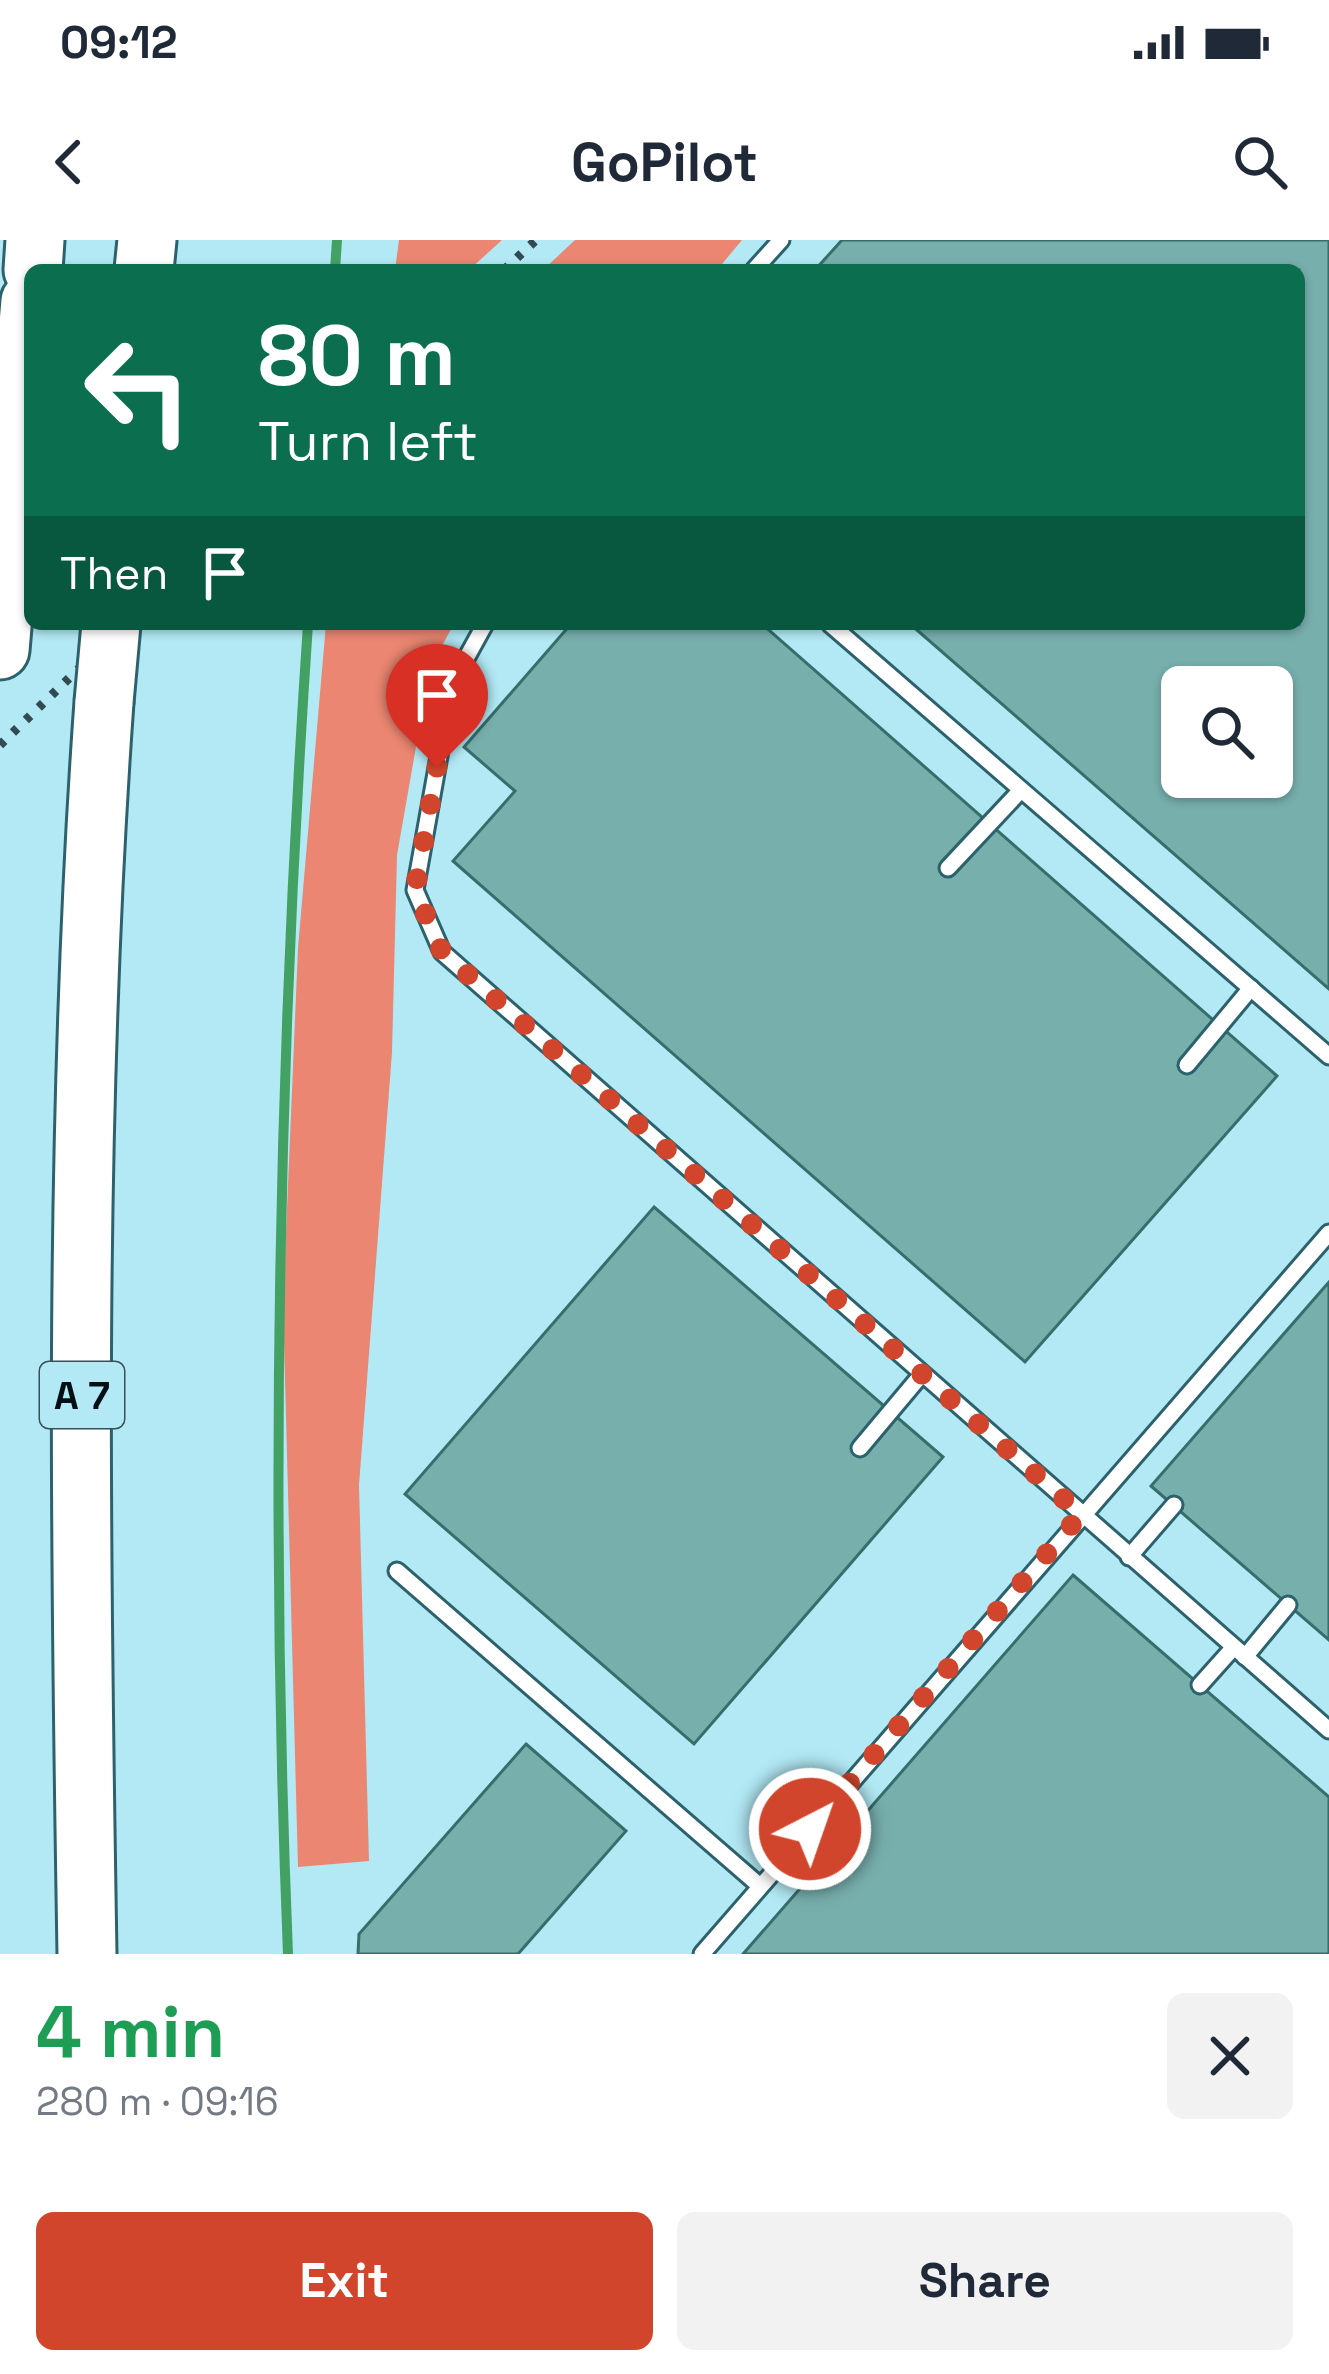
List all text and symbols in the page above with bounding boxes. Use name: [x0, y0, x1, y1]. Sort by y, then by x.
text: 09:12: [60, 14, 177, 71]
text: GoPilot: [571, 128, 758, 197]
icon: back: [36, 129, 102, 195]
icon: search: [1227, 129, 1293, 195]
text: 80 m: [258, 302, 456, 410]
icon: left: [60, 312, 216, 468]
text: Turn left: [258, 407, 478, 476]
icon: arrive: [192, 540, 258, 606]
text: Then: [60, 545, 168, 602]
pin: [386, 644, 488, 767]
icon: arrive: [404, 662, 470, 728]
map controls: [1161, 666, 1293, 798]
button: search: [1161, 666, 1293, 798]
road number: A 7: [40, 1362, 124, 1428]
position arrow: [747, 1766, 873, 1892]
text: 4 min: [36, 1986, 225, 2078]
button: close: [1167, 1993, 1293, 2119]
text: 280 m · 09:16: [36, 2077, 279, 2126]
button: Exit: [36, 2212, 653, 2350]
button: Share: [677, 2212, 1293, 2350]

